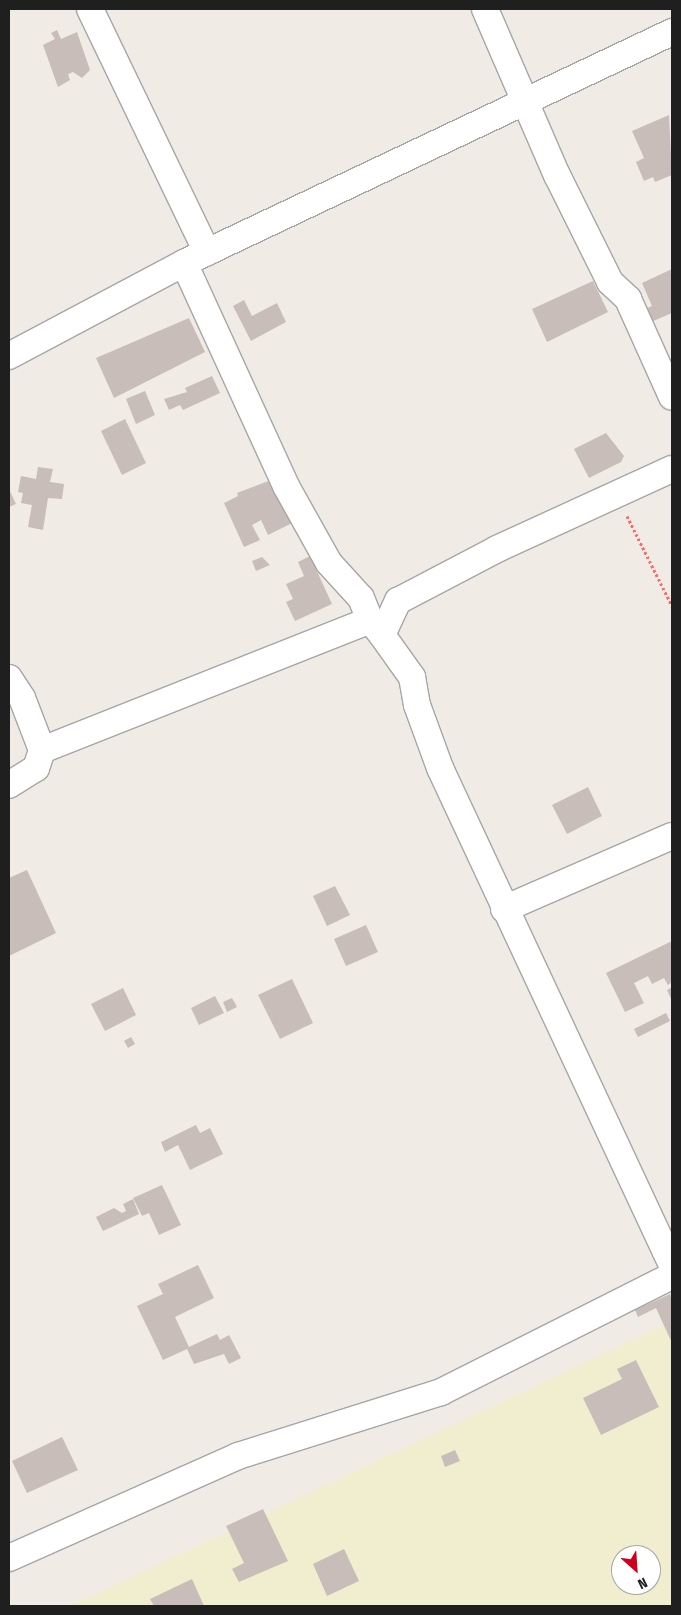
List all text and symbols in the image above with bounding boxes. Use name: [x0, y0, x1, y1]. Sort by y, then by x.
north arrow: [611, 1545, 661, 1595]
text: N: [635, 1574, 650, 1593]

